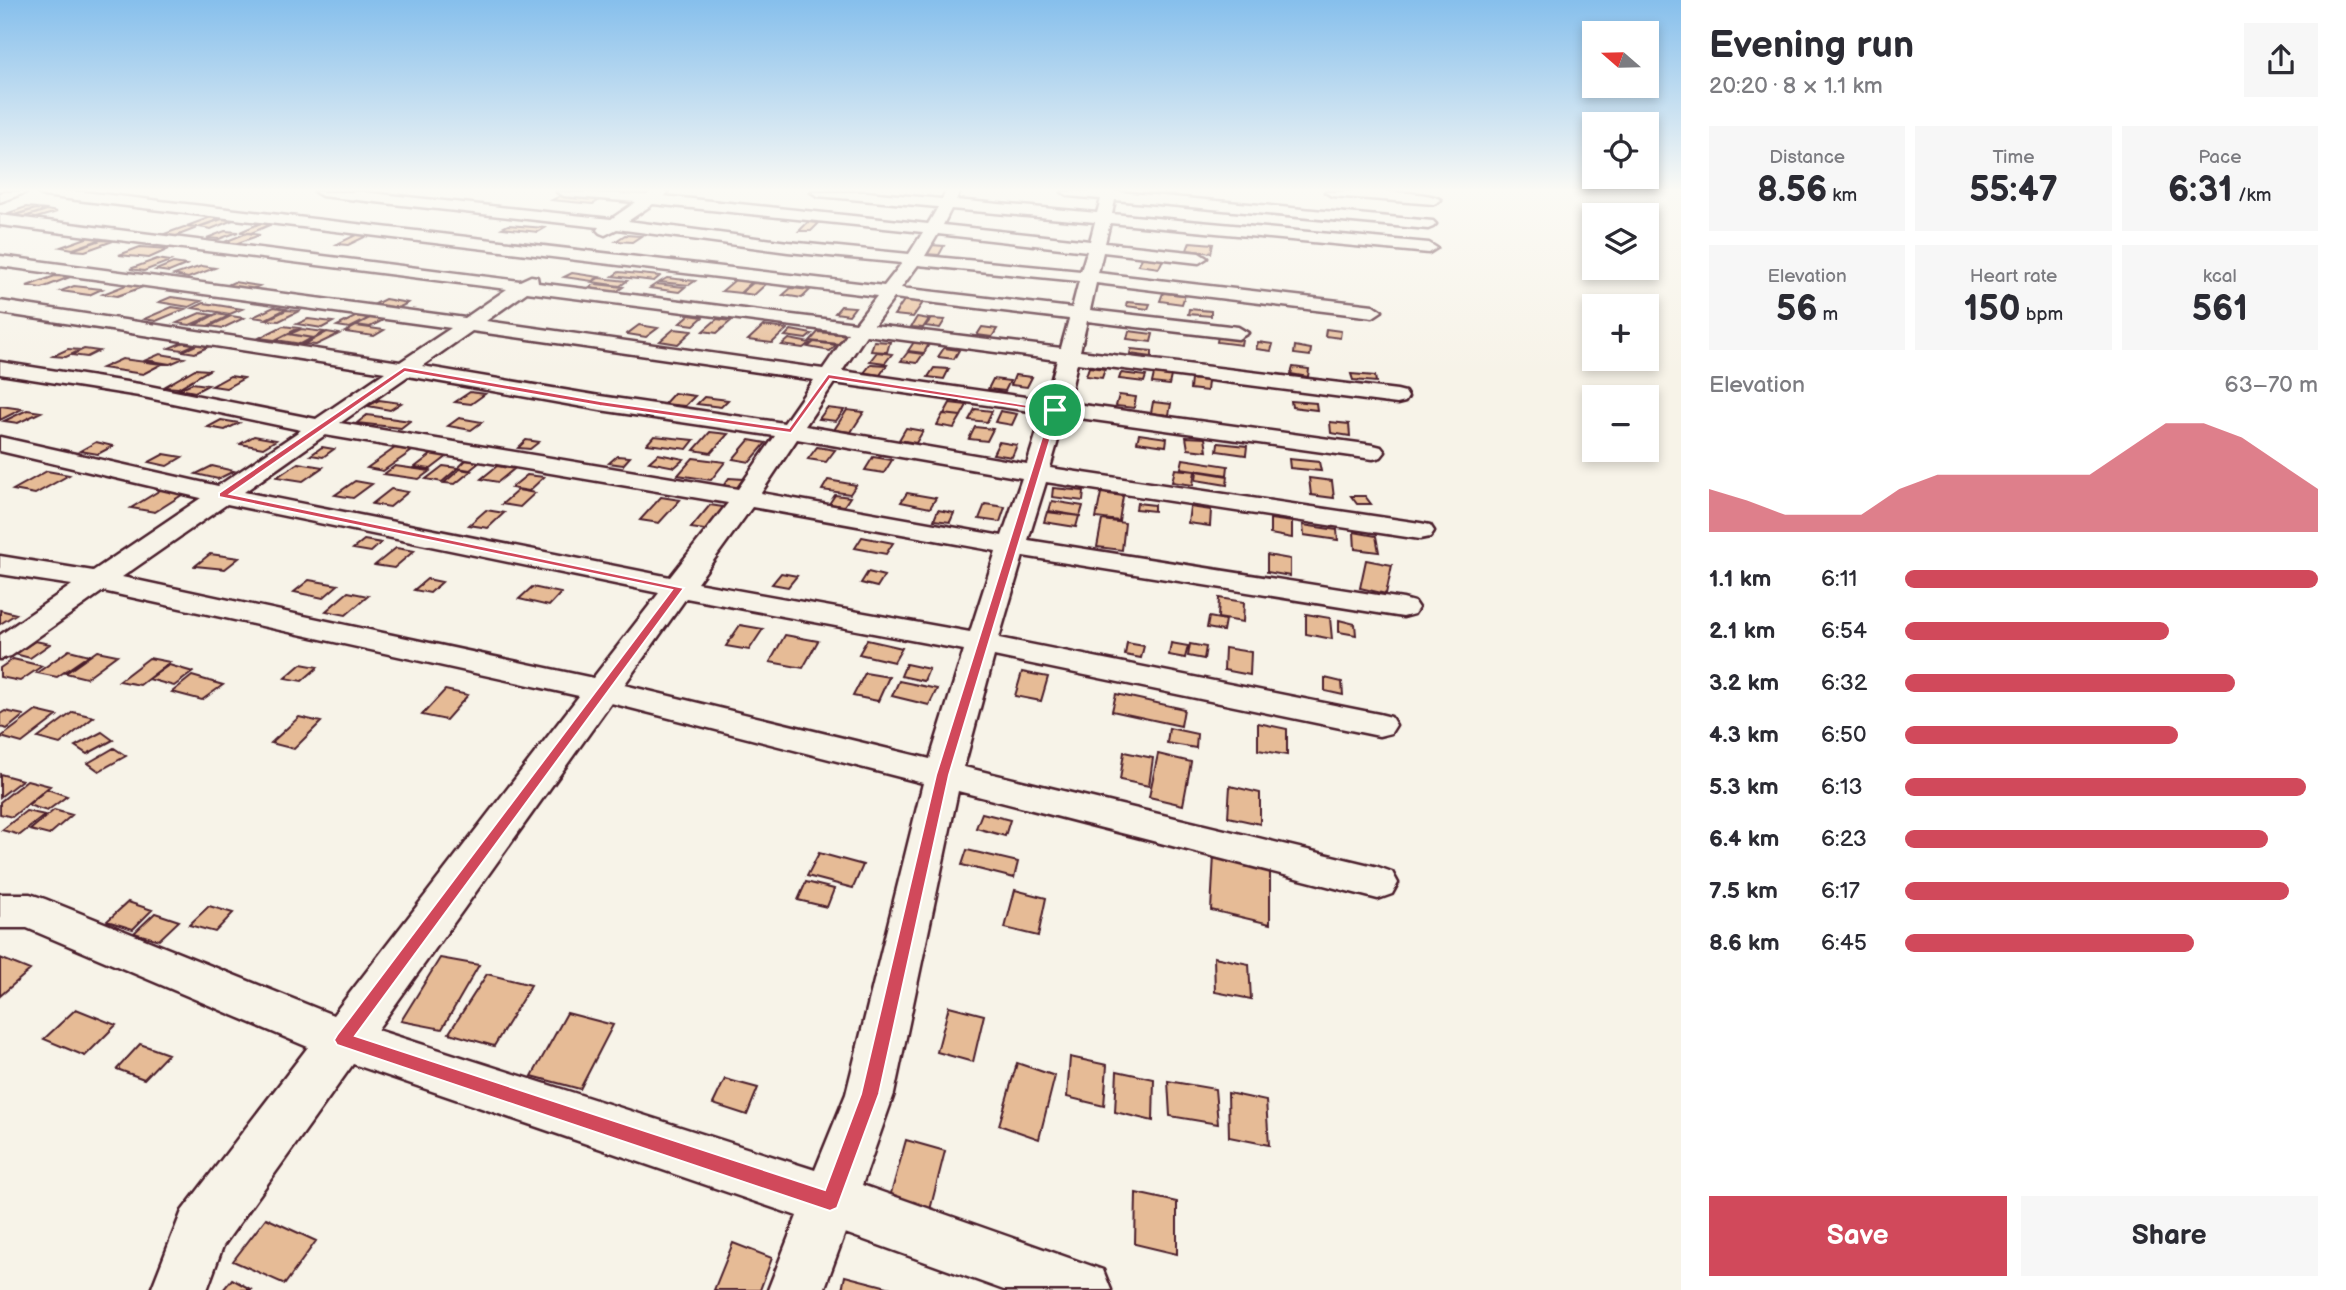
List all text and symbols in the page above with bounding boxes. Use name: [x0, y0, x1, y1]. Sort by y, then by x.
north arrow: [1582, 21, 1659, 98]
map controls: [1582, 21, 1659, 462]
text: Evening run: [1709, 23, 1914, 68]
button: share: [2244, 23, 2318, 97]
text: 20:20 · 8 × 1.1 km: [1709, 72, 1883, 100]
button: locate: [1582, 112, 1659, 189]
text: Distance: [1769, 146, 1845, 169]
text: Time: [1992, 146, 2035, 169]
text: Pace: [2198, 146, 2241, 169]
text: 8.56: [1757, 169, 1827, 212]
text: 55:47: [1969, 169, 2058, 212]
text: 6:31: [2168, 169, 2233, 212]
text: km: [1827, 184, 1857, 207]
text: /km: [2233, 184, 2272, 207]
button: layers: [1582, 203, 1659, 280]
text: Elevation: [1768, 265, 1847, 288]
text: Heart rate: [1970, 265, 2057, 288]
text: kcal: [2203, 265, 2237, 288]
text: 56: [1776, 288, 1817, 331]
text: 150: [1964, 288, 2021, 331]
text: 561: [2192, 288, 2248, 331]
button: +: [1582, 294, 1659, 371]
text: m: [1817, 303, 1838, 326]
text: bpm: [2021, 303, 2063, 326]
text: Elevation: [1709, 371, 1805, 399]
text: 63–70 m: [2225, 371, 2318, 399]
pin: [1025, 380, 1085, 440]
button: −: [1582, 385, 1659, 462]
icon: arrive: [1036, 391, 1074, 429]
text: 1.1 km: [1709, 565, 1771, 593]
text: 6:11: [1821, 565, 1858, 593]
text: 2.1 km: [1709, 617, 1775, 645]
text: 6:54: [1821, 617, 1867, 645]
text: 3.2 km: [1709, 669, 1779, 697]
text: 6:32: [1821, 669, 1867, 697]
text: 4.3 km: [1709, 721, 1779, 749]
text: 6:50: [1821, 721, 1866, 749]
text: 5.3 km: [1709, 773, 1779, 801]
text: 6:13: [1821, 773, 1863, 801]
text: 6.4 km: [1709, 825, 1779, 853]
text: 6:23: [1821, 825, 1867, 853]
text: 7.5 km: [1709, 877, 1778, 905]
text: 6:17: [1821, 877, 1860, 905]
text: 8.6 km: [1709, 929, 1780, 957]
text: 6:45: [1821, 929, 1867, 957]
button: Save: [1709, 1196, 2007, 1276]
button: Share: [2021, 1196, 2318, 1276]

